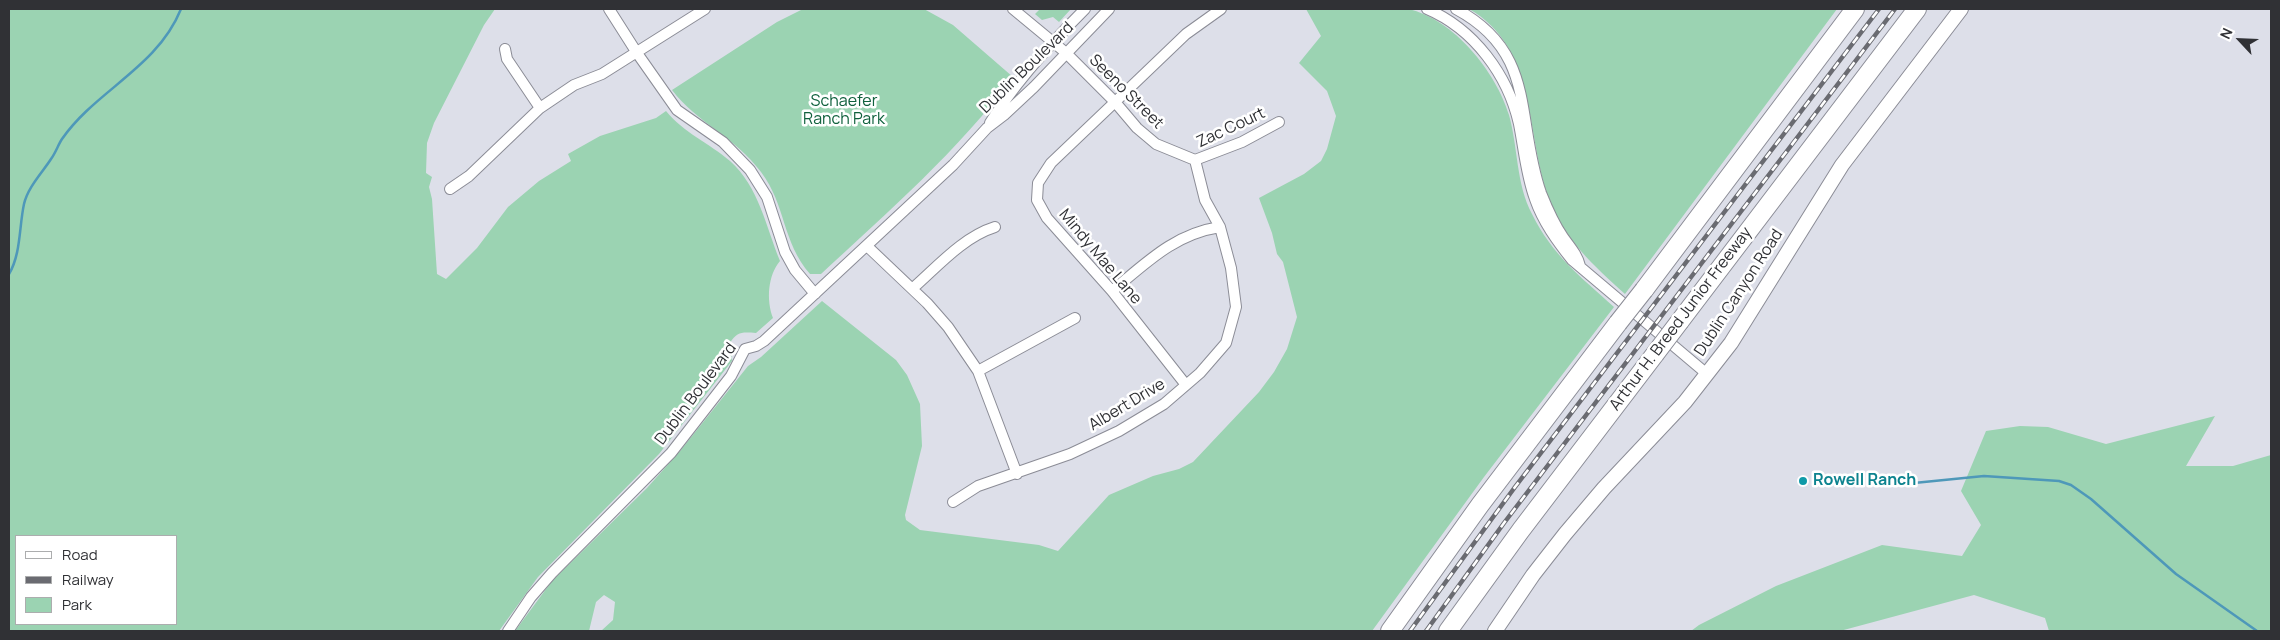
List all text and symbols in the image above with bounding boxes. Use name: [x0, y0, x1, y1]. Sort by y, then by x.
north arrow: [2215, 15, 2265, 65]
street label: Dublin Boulevard: [976, 18, 1078, 118]
text: N: [2215, 25, 2237, 42]
street label: Seeno Street: [1085, 51, 1167, 133]
park label: Schaefer Ranch Park: [803, 92, 885, 130]
street label: Zac Court: [1194, 104, 1268, 152]
street label: Mindy Mae Lane: [1055, 205, 1145, 309]
street label: Arthur H. Breed Junior Freeway: [1606, 224, 1756, 414]
street label: Dublin Canyon Road: [1691, 226, 1787, 360]
street label: Dublin Boulevard: [651, 339, 741, 449]
street label: Albert Drive: [1085, 375, 1169, 435]
place label: Rowell Ranch: [1813, 471, 1916, 491]
marker: Rowell Ranch: [1797, 475, 1809, 487]
legend: [15, 535, 178, 625]
text: Road: [62, 544, 98, 565]
text: Railway: [62, 569, 114, 590]
text: Park: [62, 594, 92, 615]

